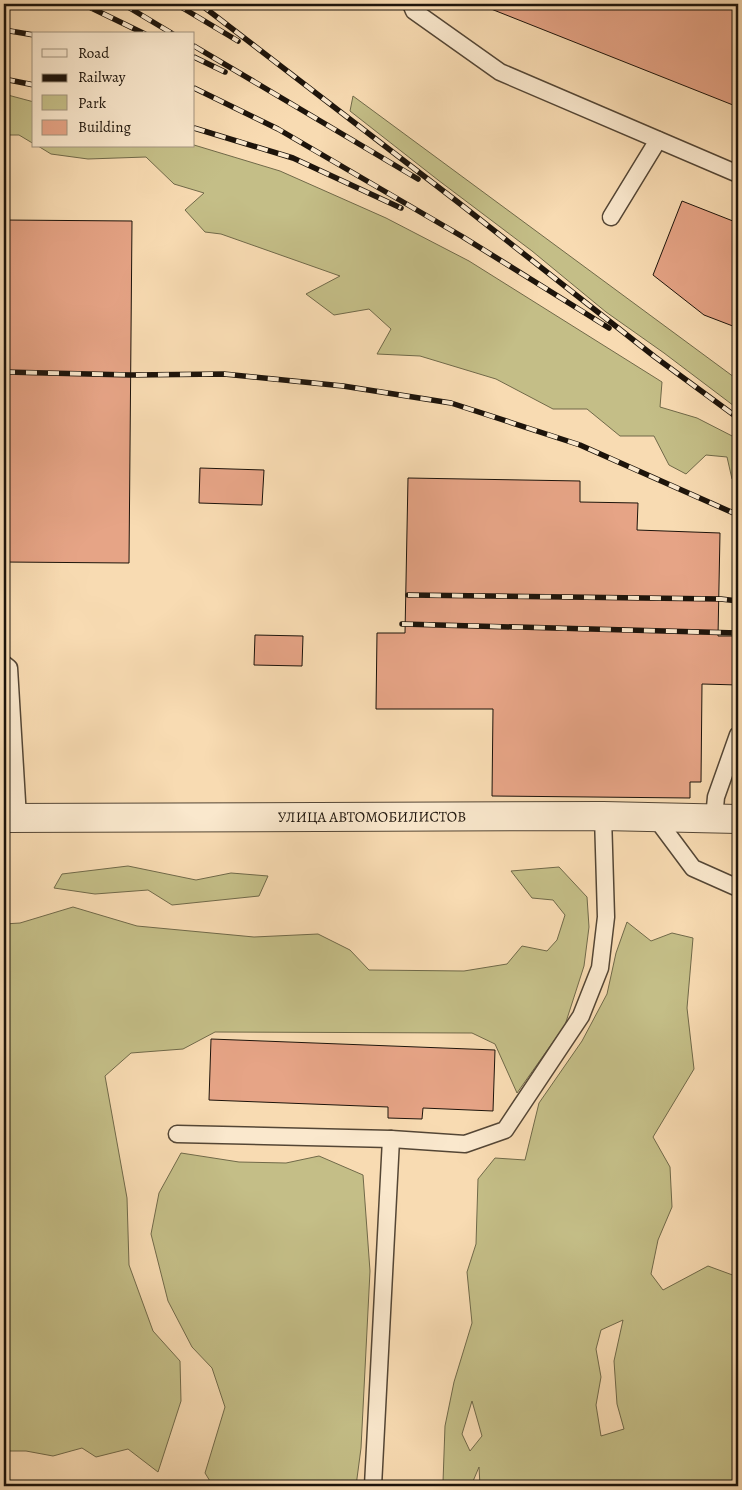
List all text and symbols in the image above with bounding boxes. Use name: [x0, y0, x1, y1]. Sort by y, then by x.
legend: [32, 32, 195, 148]
text: Road: [78, 43, 110, 63]
text: Railway: [78, 67, 126, 87]
text: Park: [78, 93, 107, 113]
text: Building: [78, 117, 131, 137]
street label: УЛИЦА АВТОМОБИЛИСТОВ: [278, 806, 466, 827]

